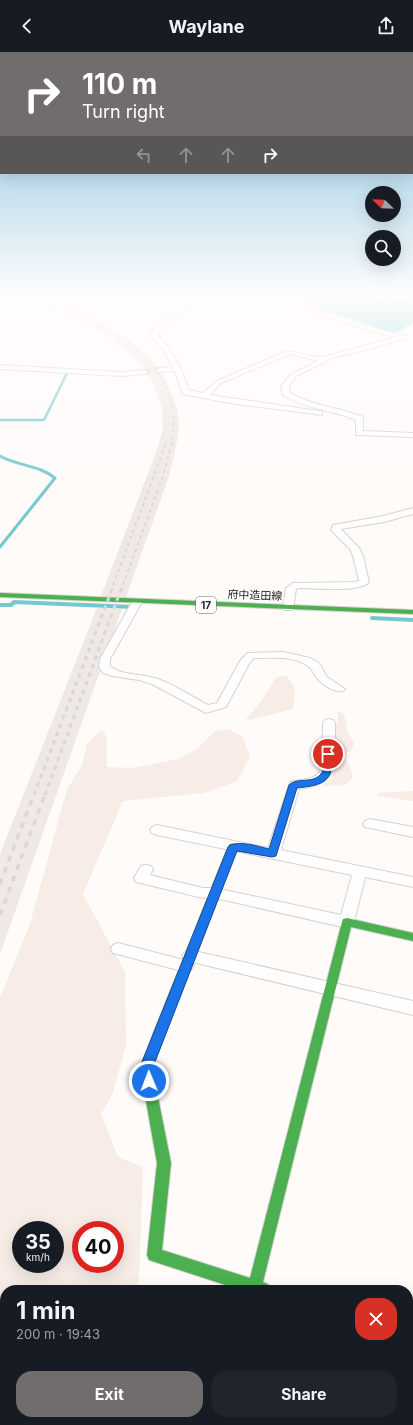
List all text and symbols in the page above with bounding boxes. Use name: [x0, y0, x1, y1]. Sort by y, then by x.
icon: back: [16, 15, 38, 37]
icon: share: [375, 15, 397, 37]
text: Waylane: [169, 16, 244, 37]
text: 110 m: [82, 67, 157, 101]
icon: right: [16, 68, 68, 120]
text: Turn right: [82, 101, 165, 122]
icon: left: [133, 144, 155, 166]
icon: ahead: [175, 144, 197, 166]
icon: ahead: [217, 144, 239, 166]
icon: right: [259, 144, 281, 166]
north arrow: [365, 186, 401, 222]
map controls: [365, 186, 401, 266]
button: search: [365, 230, 401, 266]
street label: 府中造田線: [227, 587, 283, 603]
road number: 17: [196, 597, 216, 613]
pin: [311, 737, 345, 771]
icon: arrive: [317, 743, 339, 765]
position arrow: [128, 1060, 170, 1102]
speed limit sign: 40: [72, 1221, 124, 1273]
text: 35: [25, 1230, 51, 1254]
text: km/h: [26, 1251, 50, 1263]
text: 1 min: [16, 1296, 75, 1325]
button: close: [355, 1298, 397, 1340]
text: 200 m · 19:43: [16, 1326, 100, 1342]
button: Exit: [16, 1371, 203, 1417]
button: Share: [211, 1371, 397, 1417]

